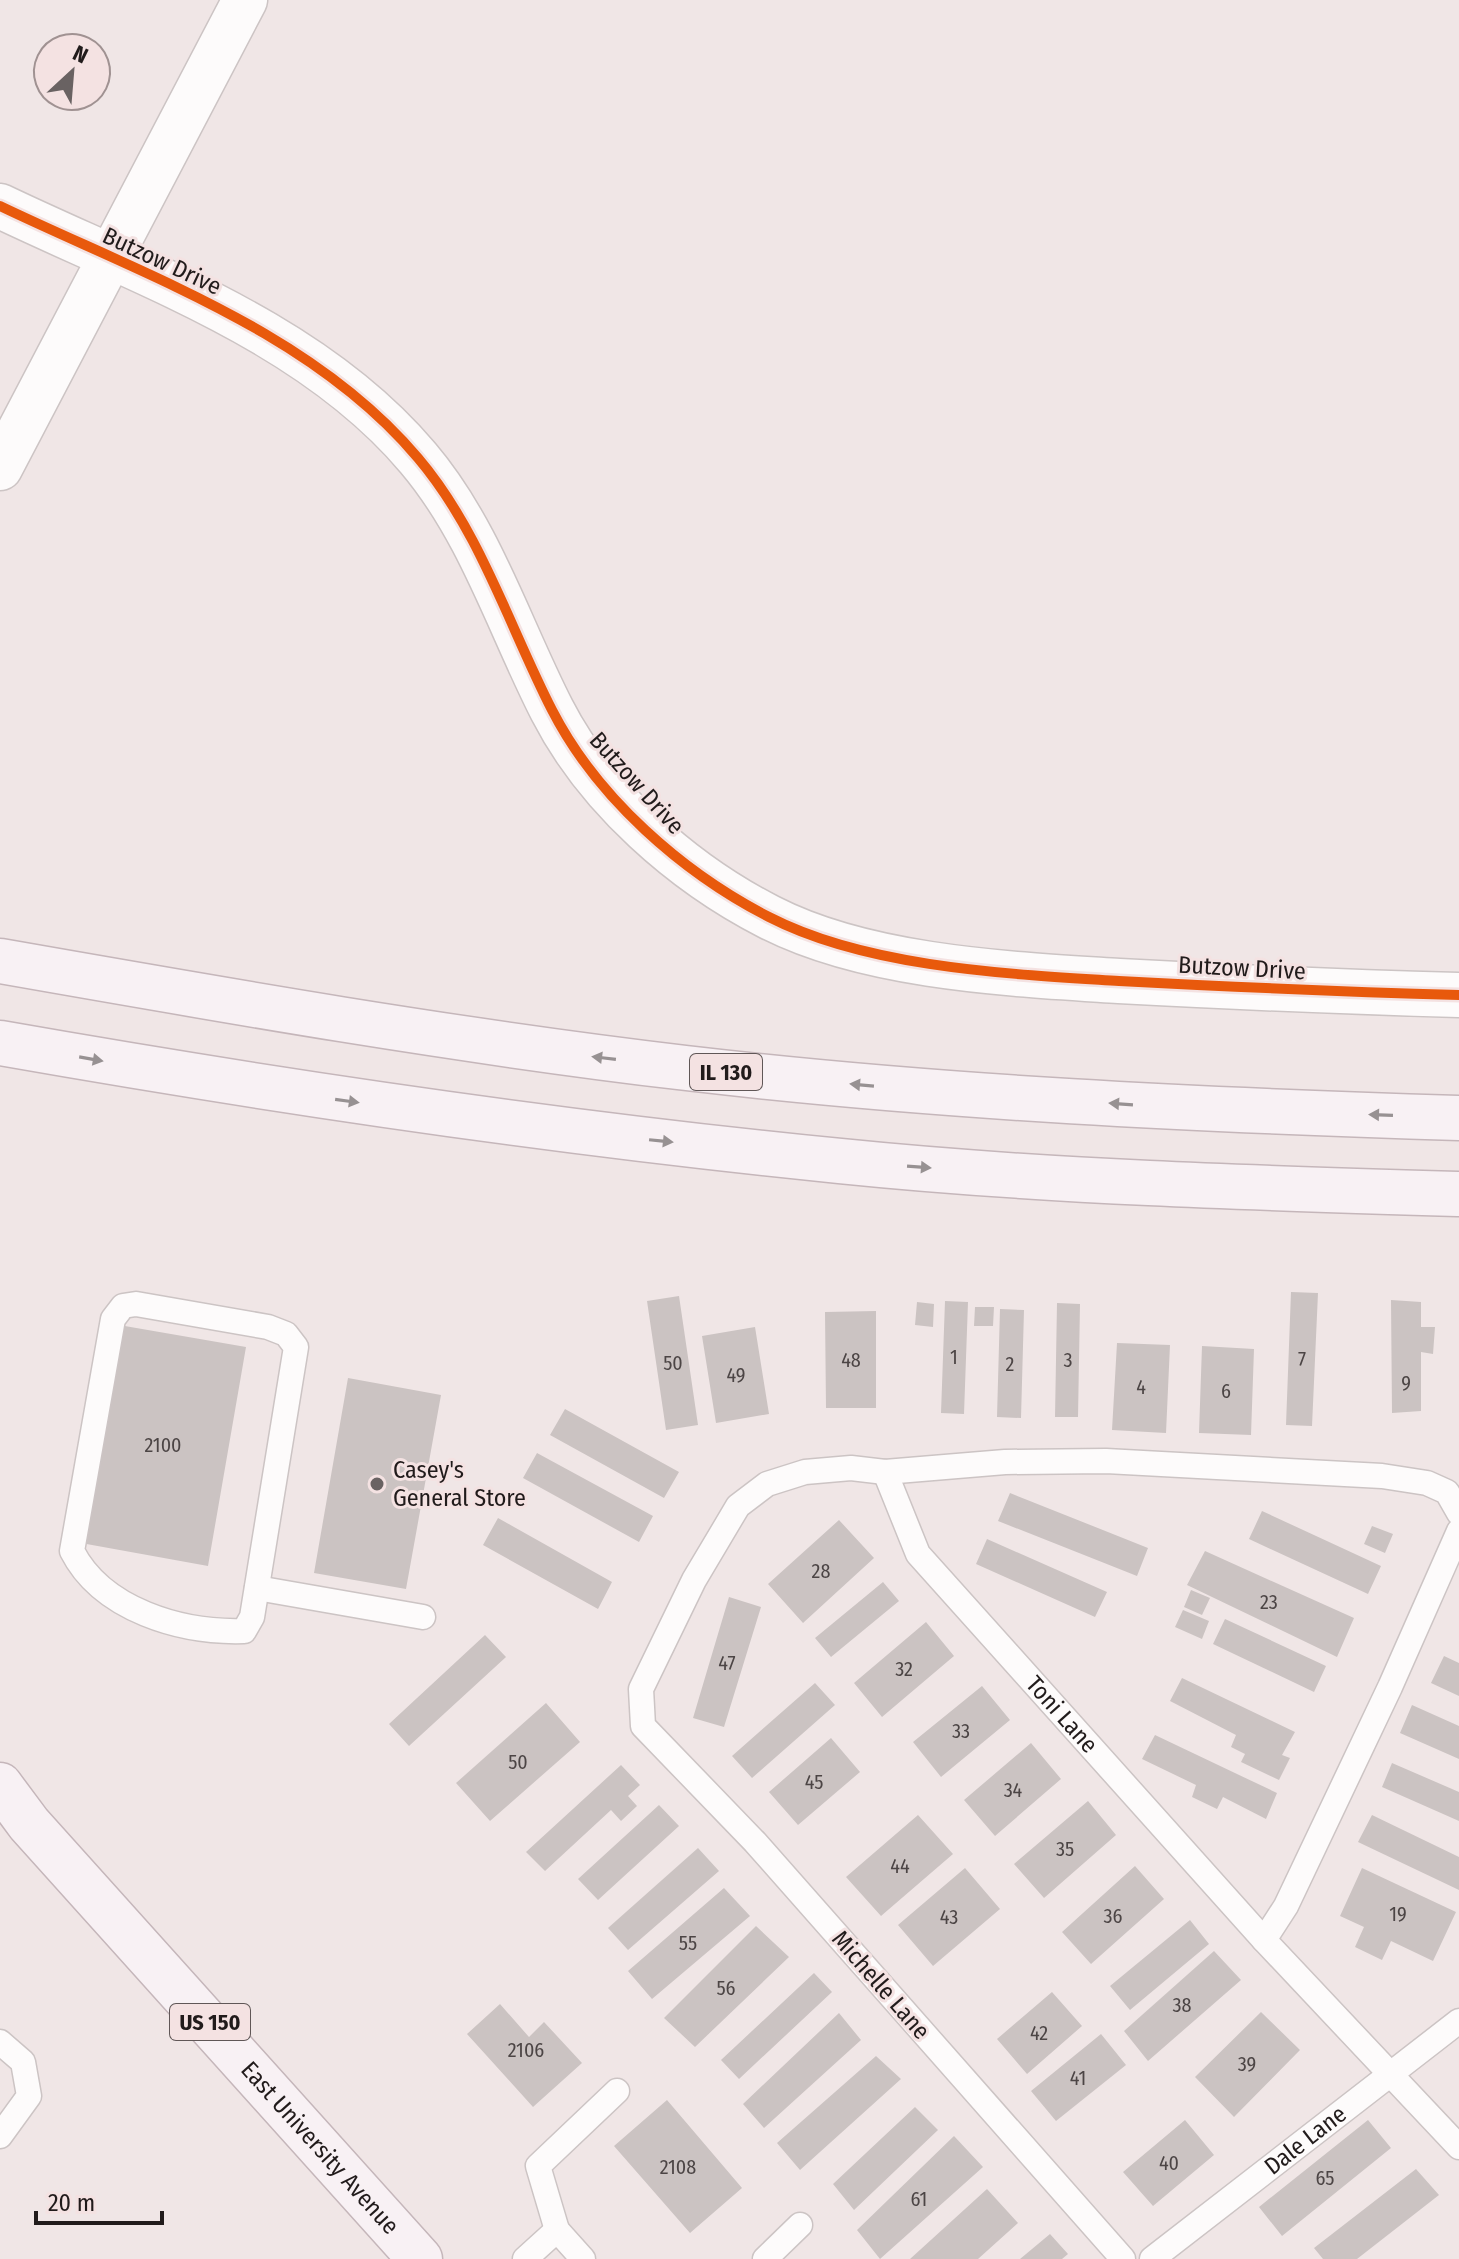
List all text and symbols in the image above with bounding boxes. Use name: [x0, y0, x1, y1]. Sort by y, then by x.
north arrow: [32, 32, 112, 112]
text: N: [69, 39, 92, 69]
street label: Butzow Drive: [98, 221, 226, 301]
street label: Butzow Drive: [584, 726, 690, 840]
street label: Butzow Drive: [1178, 951, 1306, 985]
one-way arrow: [591, 1051, 616, 1064]
one-way arrow: [79, 1053, 104, 1065]
road number: IL 130: [690, 1054, 762, 1090]
one-way arrow: [849, 1078, 874, 1091]
one-way arrow: [335, 1095, 360, 1108]
one-way arrow: [1108, 1097, 1133, 1110]
one-way arrow: [1368, 1109, 1393, 1122]
one-way arrow: [649, 1135, 674, 1148]
one-way arrow: [907, 1161, 932, 1174]
house number: 1: [950, 1345, 958, 1369]
house number: 7: [1298, 1347, 1306, 1371]
house number: 48: [841, 1348, 861, 1372]
house number: 3: [1063, 1348, 1073, 1372]
house number: 50: [663, 1351, 683, 1375]
house number: 2: [1006, 1352, 1015, 1376]
house number: 49: [726, 1363, 746, 1387]
house number: 9: [1401, 1371, 1411, 1395]
house number: 4: [1136, 1375, 1146, 1399]
house number: 6: [1221, 1379, 1231, 1403]
house number: 2100: [144, 1433, 182, 1457]
place label: Casey's General Store: [393, 1456, 526, 1512]
marker: Casey's General Store: [368, 1475, 386, 1493]
house number: 28: [812, 1559, 830, 1583]
house number: 23: [1260, 1590, 1278, 1614]
house number: 47: [718, 1651, 736, 1675]
house number: 32: [895, 1657, 913, 1681]
street label: Toni Lane: [1020, 1670, 1104, 1759]
house number: 33: [952, 1719, 970, 1743]
house number: 50: [508, 1750, 528, 1774]
house number: 45: [805, 1770, 823, 1794]
house number: 34: [1004, 1778, 1023, 1802]
house number: 35: [1056, 1837, 1074, 1861]
house number: 44: [890, 1854, 910, 1878]
house number: 19: [1389, 1902, 1407, 1926]
house number: 36: [1104, 1904, 1123, 1928]
house number: 43: [940, 1905, 958, 1929]
street label: Michelle Lane: [826, 1925, 936, 2045]
house number: 55: [679, 1931, 697, 1955]
house number: 56: [716, 1976, 736, 2000]
house number: 38: [1172, 1993, 1192, 2017]
road number: US 150: [170, 2004, 250, 2040]
house number: 42: [1030, 2021, 1048, 2045]
house number: 2106: [508, 2038, 544, 2062]
house number: 39: [1238, 2052, 1256, 2076]
street label: East University Avenue: [235, 2056, 405, 2240]
house number: 41: [1070, 2066, 1086, 2090]
street label: Dale Lane: [1259, 2100, 1352, 2181]
house number: 40: [1159, 2151, 1179, 2175]
house number: 2108: [660, 2155, 696, 2179]
house number: 65: [1316, 2166, 1335, 2190]
scale bar: [36, 2175, 162, 2225]
house number: 61: [911, 2187, 927, 2211]
text: 20 m: [48, 2189, 95, 2217]

